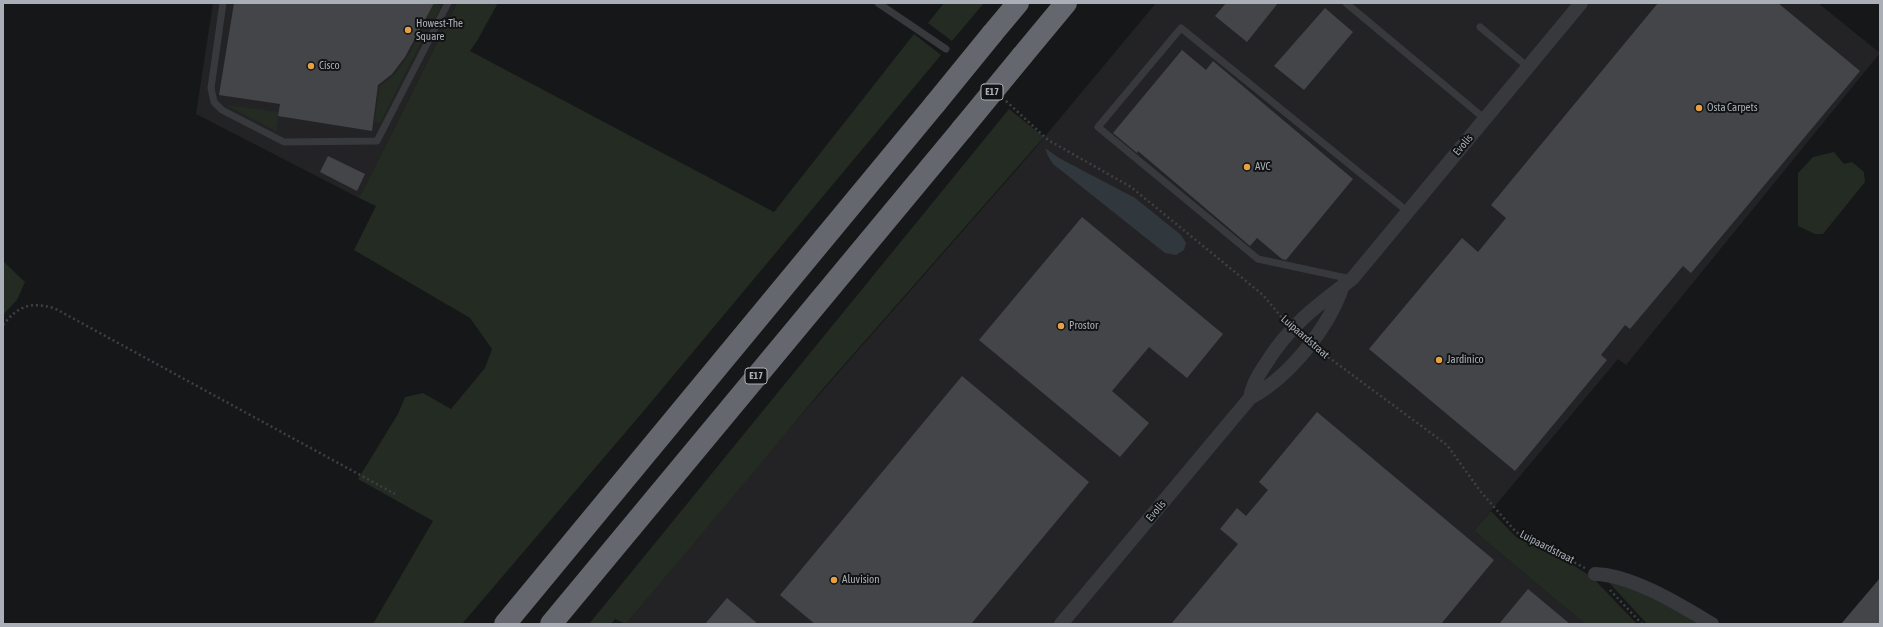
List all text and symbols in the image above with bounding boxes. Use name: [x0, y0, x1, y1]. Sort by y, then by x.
place label: Howest-The Square: [416, 17, 463, 43]
marker: Howest-The Square: [403, 25, 413, 35]
place label: Cisco: [319, 59, 340, 73]
marker: Cisco: [306, 61, 316, 71]
road number: E17: [981, 84, 1003, 100]
place label: Osta Carpets: [1707, 101, 1758, 115]
marker: Osta Carpets: [1694, 103, 1704, 113]
street label: Evolis: [1450, 132, 1476, 158]
place label: AVC: [1255, 160, 1270, 174]
marker: AVC: [1242, 162, 1252, 172]
street label: Luipaardstraat: [1278, 313, 1332, 361]
place label: Prostor: [1069, 319, 1098, 333]
marker: Prostor: [1056, 321, 1066, 331]
place label: Jardinico: [1447, 353, 1484, 367]
marker: Jardinico: [1434, 355, 1444, 365]
road number: E17: [745, 368, 767, 384]
street label: Evolis: [1143, 498, 1169, 524]
street label: Luipaardstraat: [1518, 528, 1576, 566]
place label: Aluvision: [842, 573, 880, 587]
marker: Aluvision: [829, 575, 839, 585]

